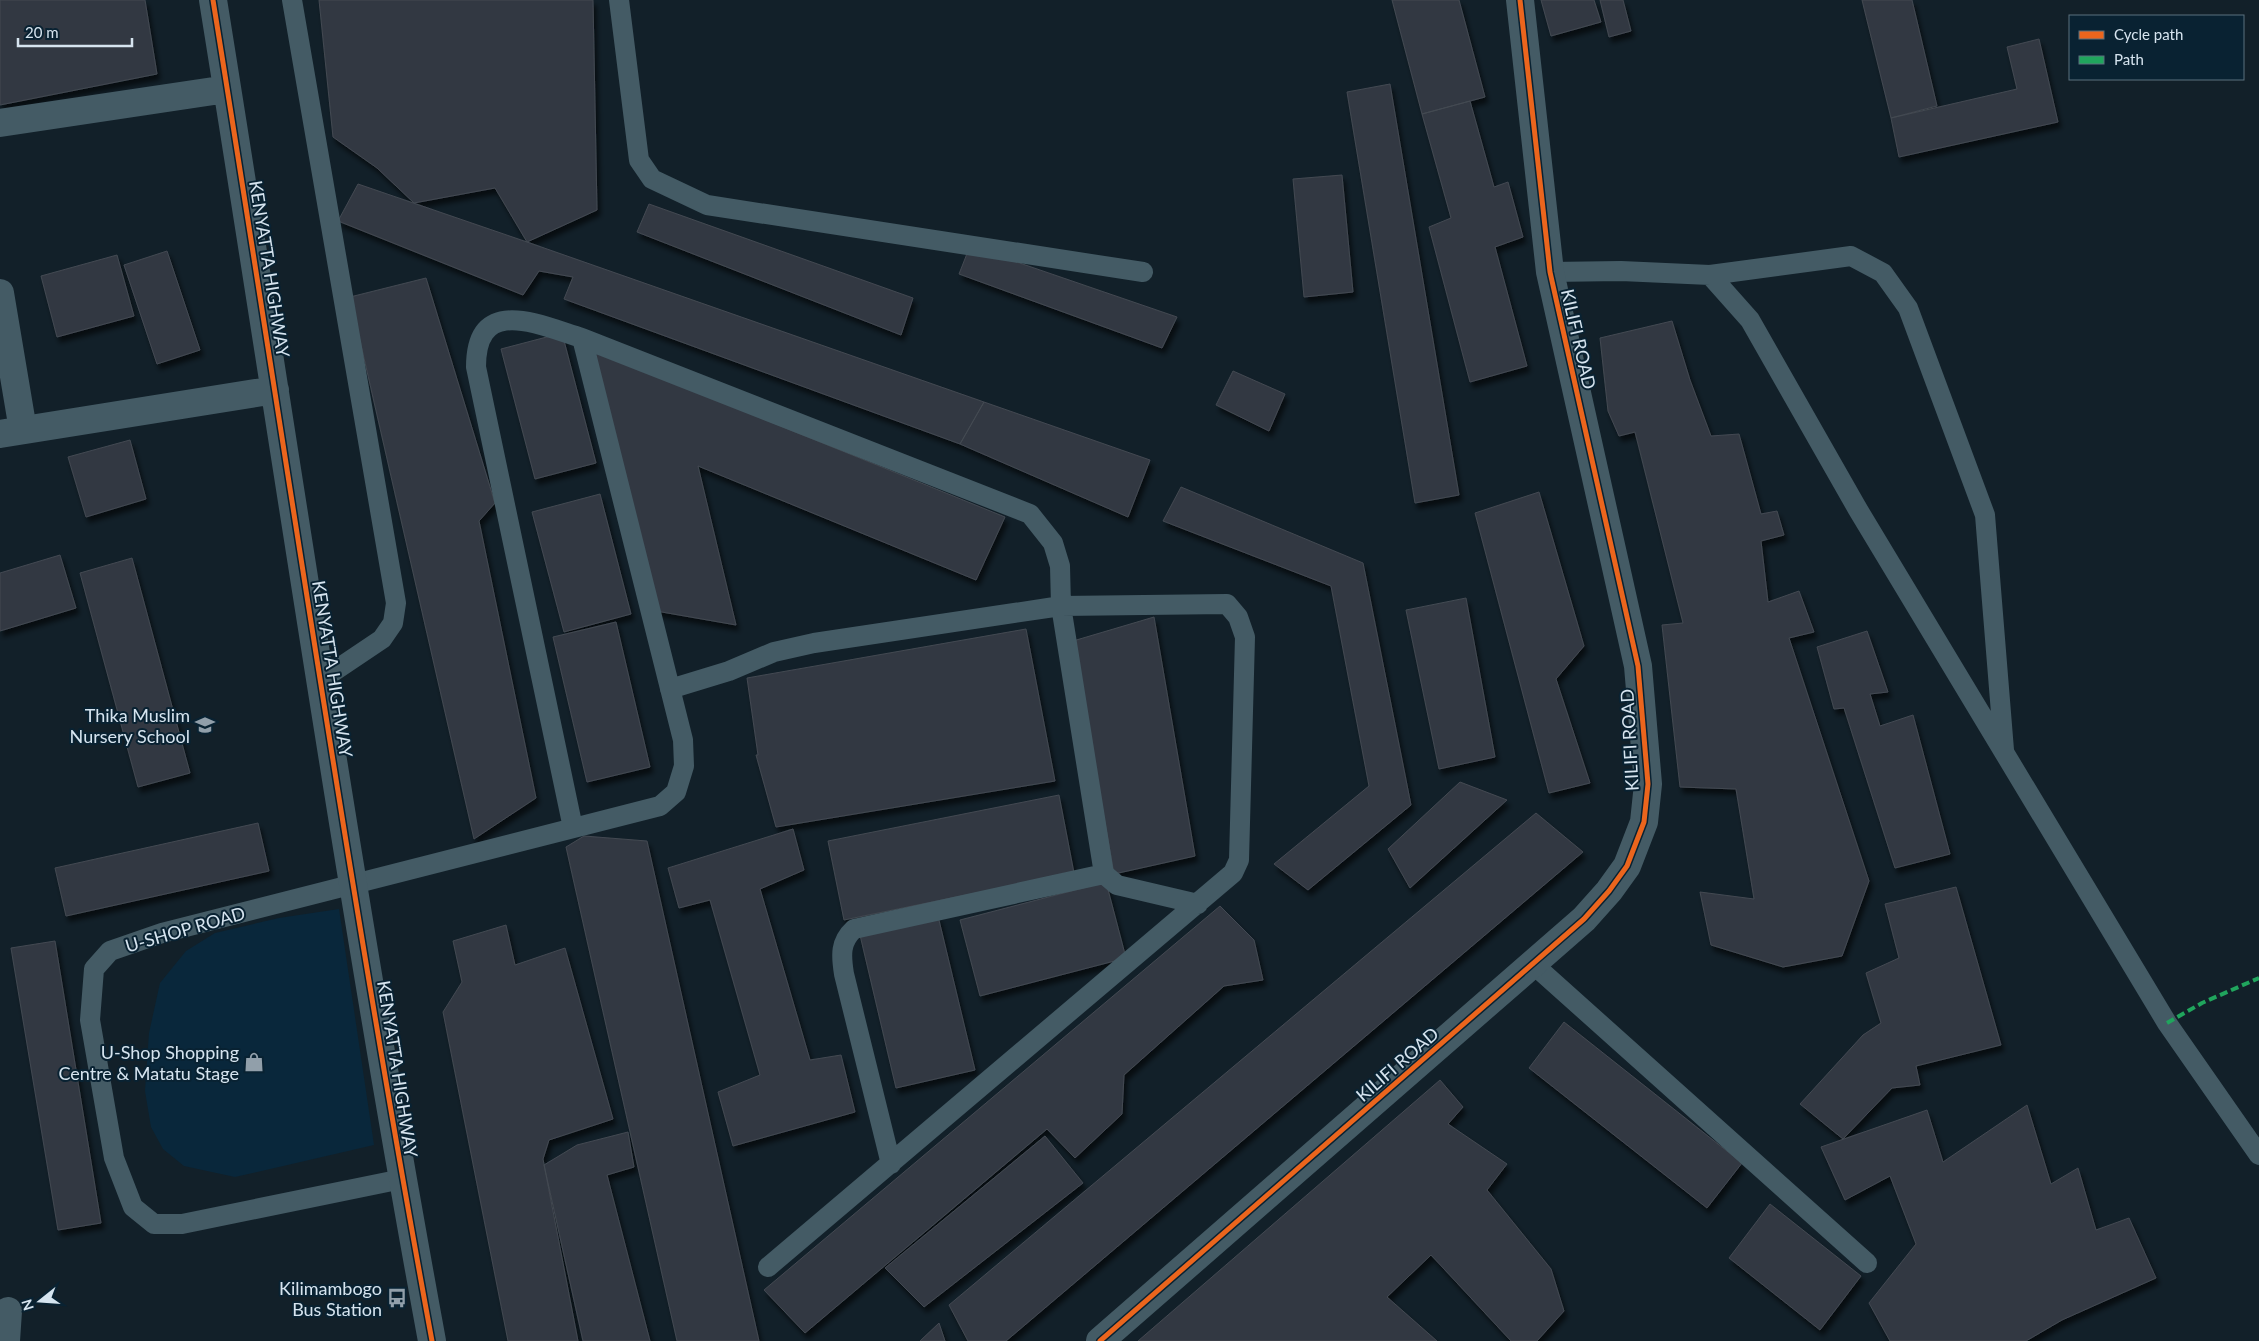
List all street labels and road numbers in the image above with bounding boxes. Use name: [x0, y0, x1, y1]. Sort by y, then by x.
street label: KENYATTA HIGHWAY: [245, 179, 295, 360]
street label: KILIFI ROAD: [1557, 287, 1601, 391]
street label: KENYATTA HIGHWAY: [308, 579, 358, 760]
street label: KILIFI ROAD: [1615, 688, 1643, 792]
street label: U-SHOP ROAD: [122, 901, 248, 957]
street label: KENYATTA HIGHWAY: [373, 979, 423, 1160]
street label: KILIFI ROAD: [1351, 1022, 1443, 1106]

